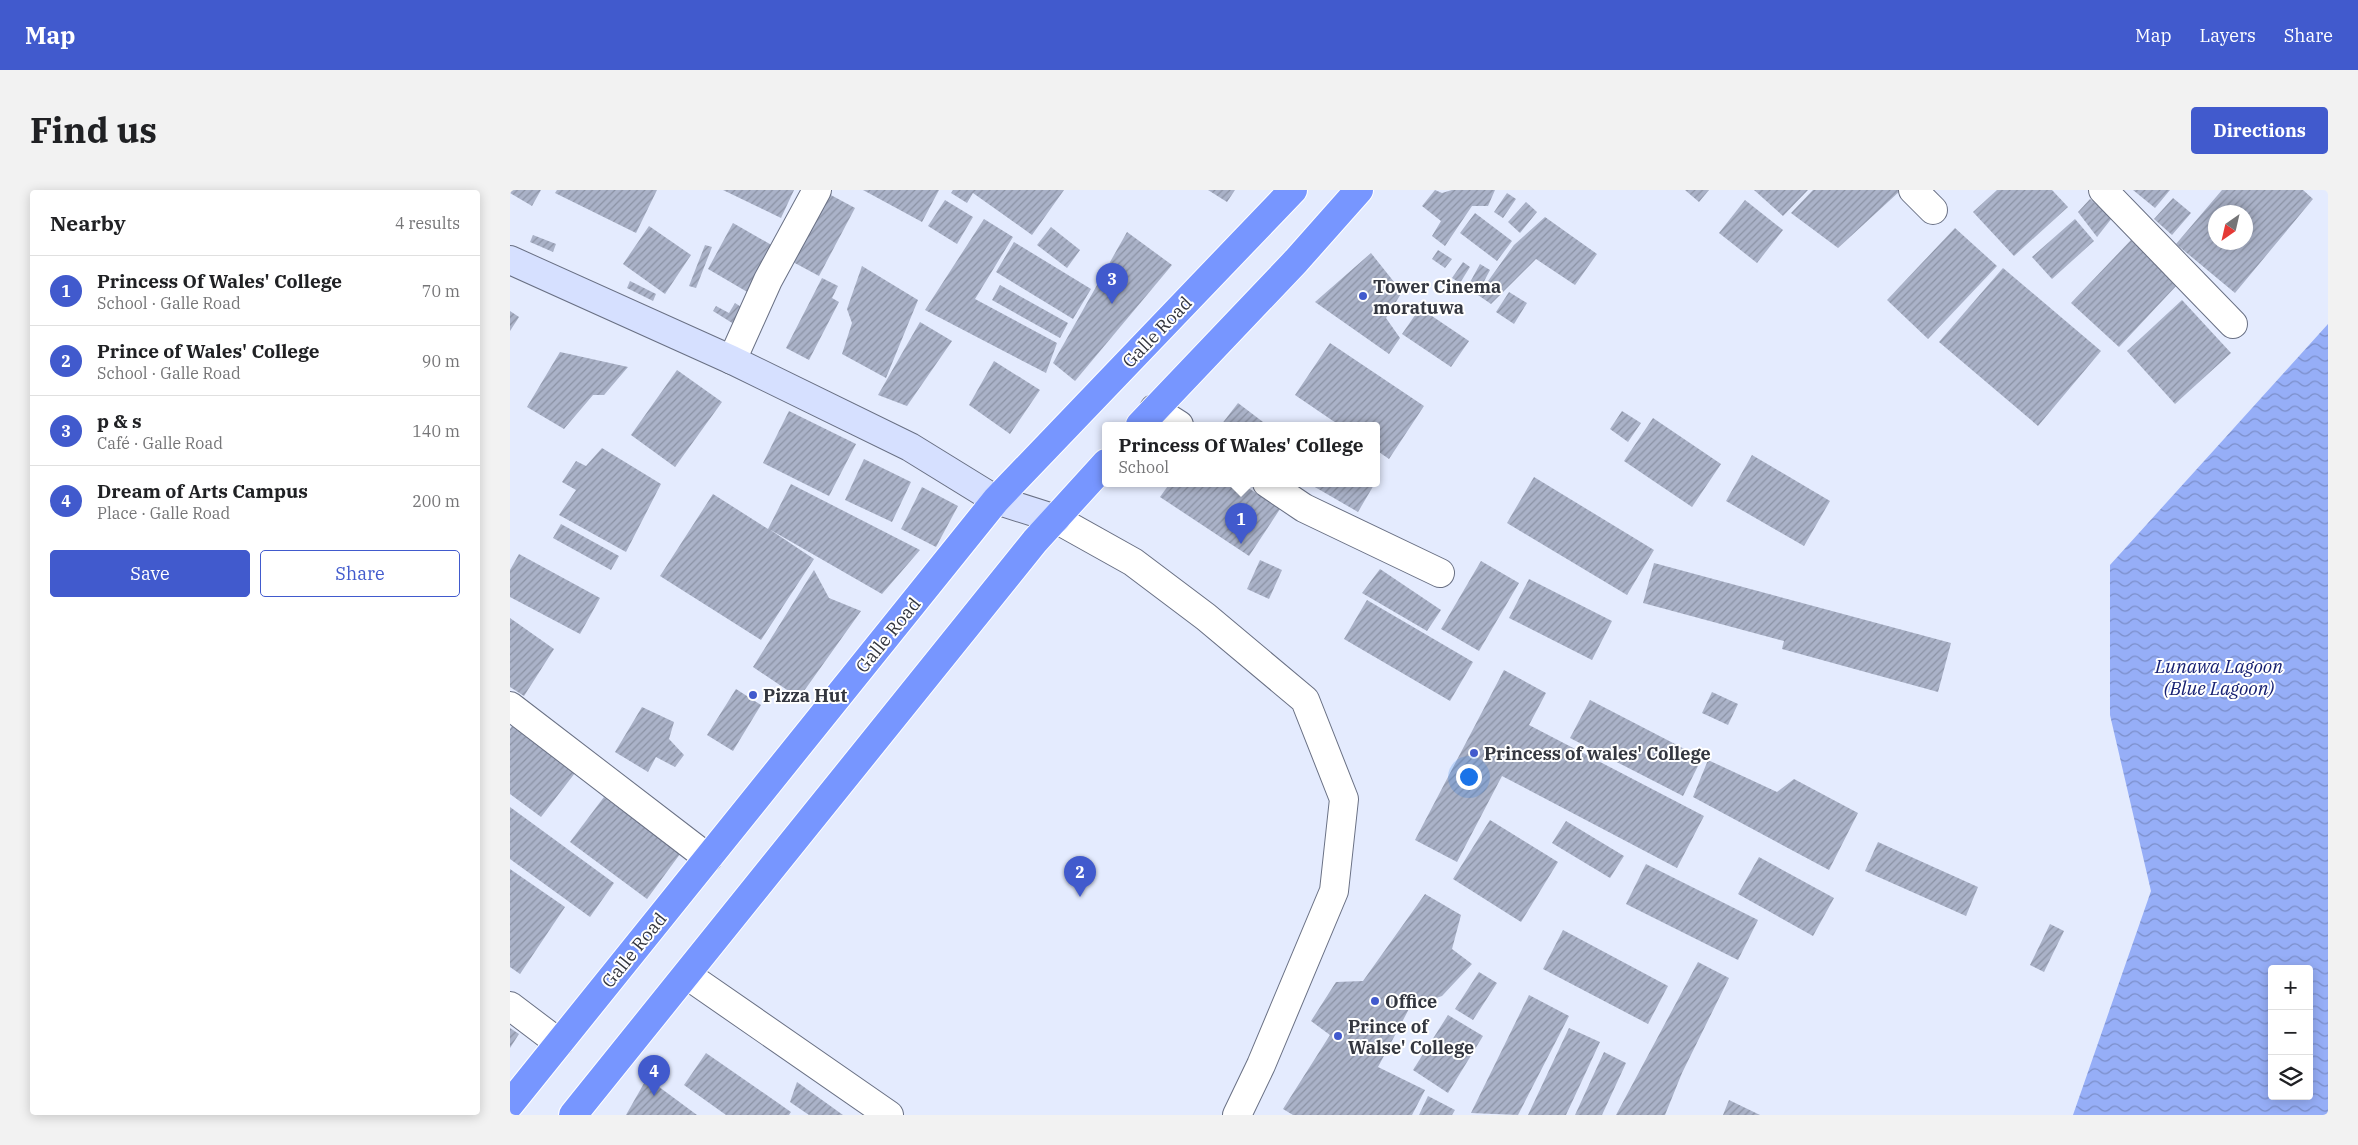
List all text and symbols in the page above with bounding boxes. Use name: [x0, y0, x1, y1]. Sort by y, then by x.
text: Map: [25, 19, 75, 51]
text: Map: [2135, 24, 2172, 47]
text: Layers: [2200, 24, 2256, 47]
text: Share: [2284, 24, 2333, 47]
text: Find us: [30, 107, 157, 153]
button: Directions: [2191, 107, 2328, 154]
north arrow: [2208, 205, 2253, 250]
text: Nearby: [50, 209, 126, 237]
text: 4 results: [395, 213, 460, 233]
pin: 3: [1096, 263, 1128, 304]
text: Princess Of Wales' College: [97, 269, 342, 293]
place label: Tower Cinema moratuwa: [1373, 275, 1501, 319]
text: 1: [61, 281, 71, 301]
text: 70 m: [422, 281, 460, 301]
marker: Tower Cinema moratuwa: [1357, 290, 1369, 302]
street label: Galle Road: [1117, 291, 1197, 373]
text: School · Galle Road: [97, 293, 241, 313]
text: Prince of Wales' College: [97, 339, 320, 363]
text: 2: [61, 351, 71, 371]
text: 90 m: [422, 351, 460, 371]
text: School · Galle Road: [97, 363, 241, 383]
text: p & s: [97, 409, 142, 433]
text: 3: [61, 421, 71, 441]
text: 140 m: [412, 421, 460, 441]
popup: [1102, 422, 1380, 487]
text: Café · Galle Road: [97, 433, 223, 453]
text: Princess Of Wales' College: [1118, 433, 1364, 457]
text: School: [1118, 457, 1169, 477]
text: Dream of Arts Campus: [97, 479, 308, 503]
text: 4: [61, 491, 71, 511]
text: 200 m: [412, 491, 460, 511]
text: Place · Galle Road: [97, 503, 230, 523]
pin: 1: [1225, 503, 1257, 544]
button: Save: [50, 550, 250, 597]
button: Share: [260, 550, 460, 597]
street label: Galle Road: [851, 593, 925, 677]
water label: Lunawa Lagoon (Blue Lagoon): [2154, 654, 2283, 700]
place label: Pizza Hut: [763, 684, 848, 707]
marker: Pizza Hut: [747, 689, 759, 701]
place label: Princess of wales' College: [1484, 742, 1711, 765]
marker: Princess of wales' College: [1468, 747, 1480, 759]
your location: [1456, 764, 1482, 790]
pin: 2: [1064, 856, 1096, 897]
street label: Galle Road: [597, 908, 671, 992]
map controls: [2268, 965, 2313, 1100]
button: +: [2268, 965, 2313, 1010]
place label: Office: [1385, 990, 1437, 1013]
marker: Office: [1369, 995, 1381, 1007]
button: −: [2268, 1010, 2313, 1055]
place label: Prince of Walse' College: [1348, 1015, 1474, 1059]
marker: Prince of Walse' College: [1332, 1030, 1344, 1042]
pin: 4: [638, 1055, 670, 1096]
button: layers: [2268, 1055, 2313, 1100]

